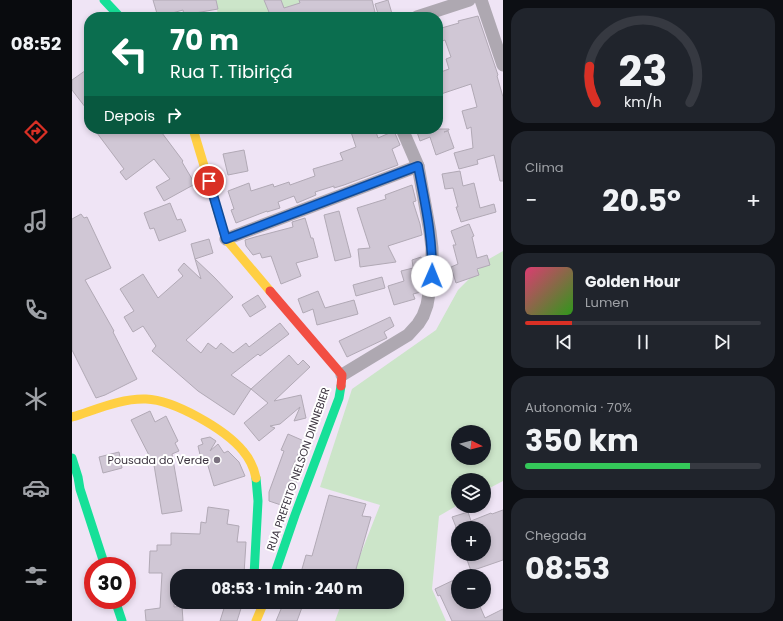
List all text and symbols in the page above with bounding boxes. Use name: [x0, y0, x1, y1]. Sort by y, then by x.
text: 70 m: [170, 21, 239, 60]
icon: left: [104, 28, 156, 80]
text: 08:52: [11, 31, 61, 56]
text: 23: [619, 42, 667, 101]
text: Rua T. Tibiriçá: [170, 59, 293, 84]
text: km/h: [624, 92, 662, 112]
icon: right: [163, 104, 185, 126]
text: Depois: [104, 105, 155, 126]
icon: directions: [22, 118, 50, 146]
text: Clima: [525, 158, 564, 177]
pin: [192, 164, 226, 198]
icon: arrive: [198, 170, 220, 192]
text: 20.5°: [602, 179, 681, 222]
text: −: [525, 185, 537, 216]
text: +: [746, 185, 761, 216]
icon: music: [22, 207, 50, 235]
position arrow: [411, 255, 453, 297]
text: Golden Hour: [585, 271, 680, 292]
text: Lumen: [585, 293, 629, 312]
icon: phone: [22, 296, 50, 324]
icon: previous: [553, 331, 575, 353]
icon: pause: [632, 331, 654, 353]
icon: next: [711, 331, 733, 353]
icon: climate: [22, 385, 50, 413]
street label: RUA PREFEITO NELSON DINNEBIER: [262, 385, 334, 553]
text: Autonomia · 70%: [525, 398, 632, 417]
text: 350 km: [525, 419, 639, 462]
north arrow: [451, 425, 491, 465]
map controls: [451, 425, 491, 609]
place label: Pousada do Verde: [108, 452, 209, 468]
marker: Pousada do Verde: [212, 455, 222, 465]
button: layers: [451, 473, 491, 513]
icon: car: [22, 474, 50, 502]
button: +: [451, 521, 491, 561]
text: Chegada: [525, 526, 587, 545]
text: 08:53: [525, 547, 610, 590]
speed limit sign: 30: [84, 557, 136, 609]
icon: filters: [22, 562, 50, 590]
button: −: [451, 569, 491, 609]
text: 08:53 · 1 min · 240 m: [211, 578, 363, 599]

